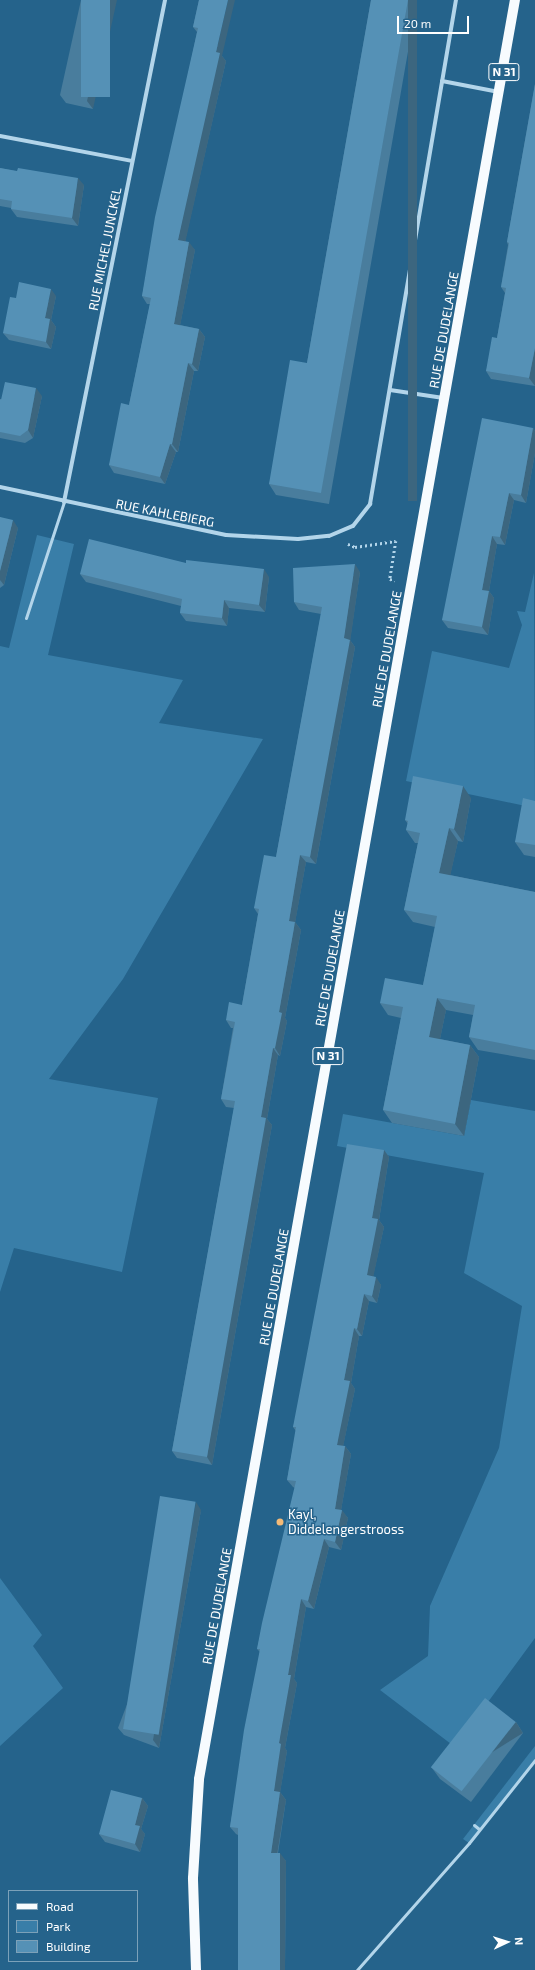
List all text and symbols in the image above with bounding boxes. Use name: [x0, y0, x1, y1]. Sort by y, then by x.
scale bar: [399, 8, 471, 34]
text: 20 m: [404, 16, 431, 30]
road number: N 31: [488, 62, 520, 82]
street label: RUE MICHEL JUNCKEL: [85, 186, 125, 312]
street label: RUE DE DUDELANGE: [426, 270, 462, 390]
street label: RUE KAHLEBIERG: [114, 496, 216, 530]
street label: RUE DE DUDELANGE: [369, 589, 405, 709]
street label: RUE DE DUDELANGE: [312, 908, 348, 1028]
road number: N 31: [312, 1046, 344, 1066]
street label: RUE DE DUDELANGE: [256, 1227, 292, 1347]
place label: Kayl, Diddelengerstrooss: [288, 1507, 404, 1538]
marker: Kayl, Diddelengerstrooss: [275, 1517, 285, 1527]
street label: RUE DE DUDELANGE: [199, 1546, 235, 1666]
legend: [8, 1890, 138, 1962]
text: Road: [46, 1899, 74, 1913]
text: Park: [46, 1919, 71, 1933]
north arrow: [487, 1922, 527, 1962]
text: N: [513, 1937, 526, 1946]
text: Building: [46, 1939, 90, 1953]

